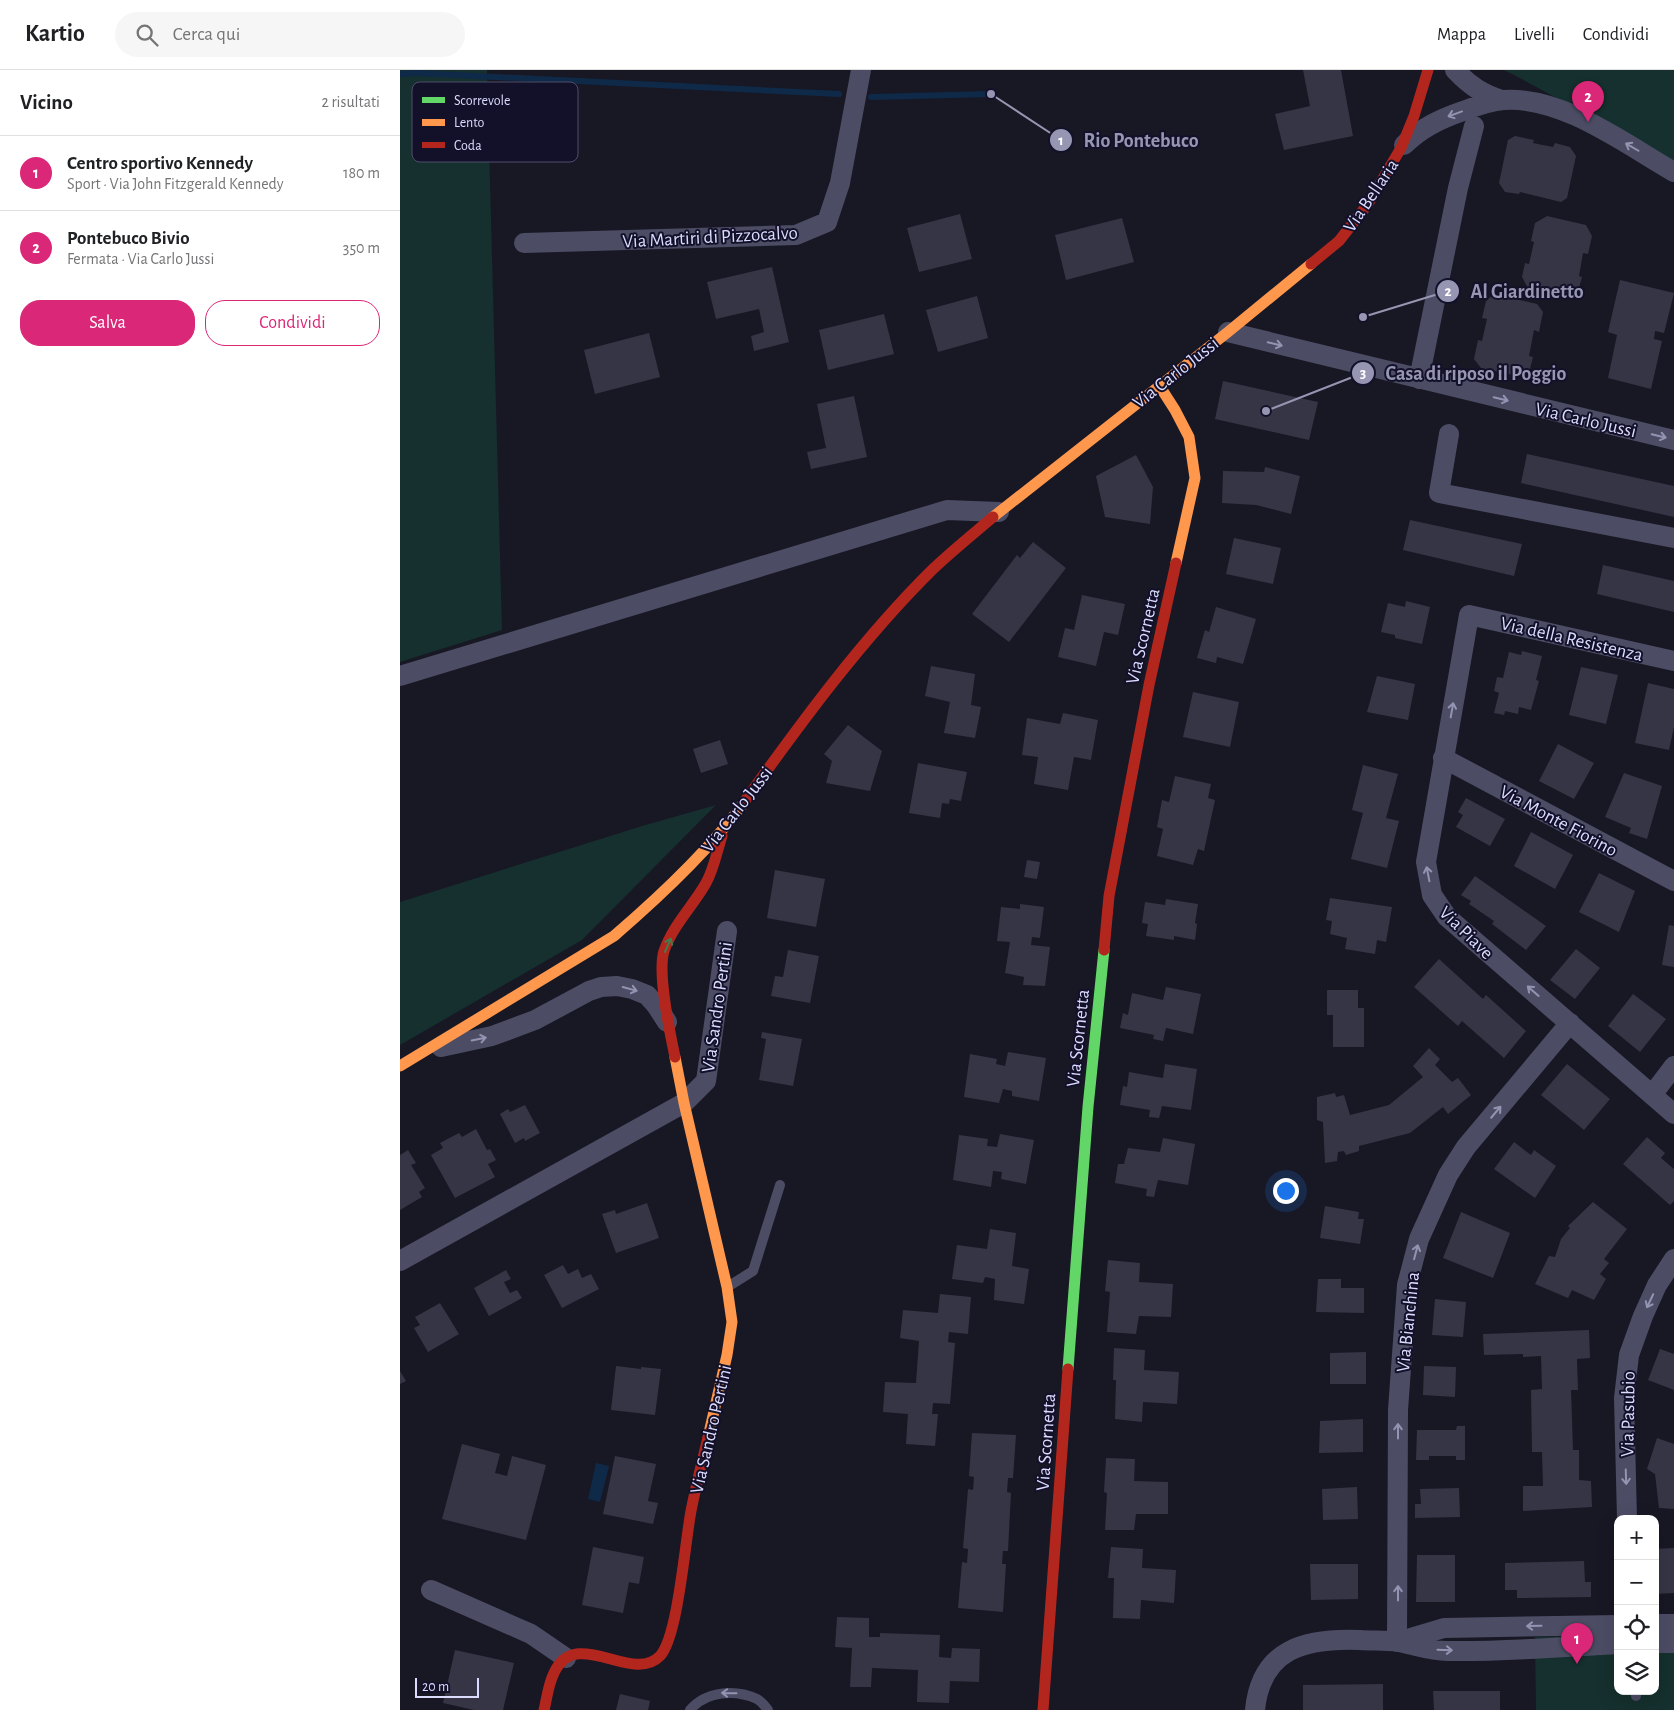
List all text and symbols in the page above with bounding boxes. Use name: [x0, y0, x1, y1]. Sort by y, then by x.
search box: [115, 12, 465, 57]
icon: search: [133, 21, 161, 49]
text: Kartio: [25, 22, 85, 46]
text: Cerca qui: [173, 25, 240, 44]
text: Mappa: [1437, 26, 1486, 44]
text: Livelli: [1514, 26, 1555, 44]
text: Condividi: [1583, 26, 1649, 44]
pin: 2: [1572, 81, 1604, 122]
legend: [412, 82, 578, 162]
text: Vicino: [20, 92, 73, 113]
text: 2 risultati: [322, 94, 380, 110]
text: Scorrevole: [454, 94, 510, 108]
one-way arrow: [1448, 110, 1463, 119]
text: Lento: [454, 116, 485, 130]
callout: Rio Pontebuco: [1049, 123, 1209, 158]
text: Rio Pontebuco: [1083, 131, 1199, 151]
text: 1: [1058, 133, 1064, 148]
text: Coda: [454, 139, 482, 153]
one-way arrow: [1625, 142, 1639, 152]
text: Centro sportivo Kennedy: [67, 154, 253, 173]
street label: Via Bellaria: [1340, 156, 1403, 236]
text: 1: [33, 165, 39, 181]
text: 180 m: [343, 165, 380, 181]
text: Sport · Via John Fitzgerald Kennedy: [67, 176, 284, 192]
street label: Via Martiri di Pizzocalvo: [622, 223, 798, 252]
text: Pontebuco Bivio: [67, 229, 190, 248]
text: 2: [32, 240, 40, 256]
text: 350 m: [343, 240, 380, 256]
text: Fermata · Via Carlo Jussi: [67, 251, 214, 267]
callout: Al Giardinetto: [1436, 273, 1594, 308]
text: Al Giardinetto: [1470, 282, 1584, 302]
text: 2: [1444, 284, 1452, 299]
button: Salva: [20, 300, 195, 346]
button: Condividi: [205, 300, 380, 346]
street label: Via Carlo Jussi: [1129, 334, 1222, 412]
one-way arrow: [1267, 340, 1283, 349]
callout: Casa di riposo il Poggio: [1351, 356, 1577, 391]
text: Casa di riposo il Poggio: [1386, 364, 1567, 384]
text: 3: [1360, 366, 1366, 381]
one-way arrow: [1492, 395, 1508, 404]
street label: Via Carlo Jussi: [1533, 400, 1638, 441]
one-way arrow: [1651, 432, 1667, 441]
street label: Via Scornetta: [1123, 586, 1164, 686]
street label: Via della Resistenza: [1499, 614, 1645, 665]
one-way arrow: [1447, 703, 1457, 719]
street label: Via Carlo Jussi: [698, 763, 776, 856]
street label: Via Monte Fiorino: [1496, 782, 1620, 860]
one-way arrow: [1423, 866, 1432, 882]
street label: Via Piave: [1435, 903, 1497, 963]
one-way arrow: [663, 938, 673, 953]
street label: Via Sandro Pertini: [699, 941, 736, 1074]
one-way arrow: [622, 985, 638, 995]
one-way arrow: [1527, 986, 1540, 997]
street label: Via Scornetta: [1064, 988, 1093, 1088]
one-way arrow: [471, 1034, 487, 1043]
one-way arrow: [1490, 1106, 1501, 1119]
your location: [1273, 1178, 1299, 1204]
one-way arrow: [1412, 1245, 1421, 1261]
street label: Via Bianchina: [1394, 1271, 1423, 1373]
one-way arrow: [1644, 1293, 1654, 1308]
street label: Via Sandro Pertini: [687, 1363, 736, 1496]
street label: Via Pasubio: [1618, 1371, 1639, 1457]
street label: Via Scornetta: [1034, 1392, 1059, 1492]
one-way arrow: [1393, 1423, 1403, 1439]
one-way arrow: [1621, 1468, 1631, 1485]
map controls: [1614, 1515, 1659, 1695]
button: +: [1614, 1515, 1659, 1560]
button: −: [1614, 1560, 1659, 1605]
one-way arrow: [1393, 1585, 1402, 1601]
button: locate: [1614, 1605, 1659, 1650]
one-way arrow: [1526, 1622, 1542, 1631]
pin: 1: [1561, 1623, 1593, 1664]
one-way arrow: [1437, 1646, 1453, 1655]
button: layers: [1614, 1650, 1659, 1695]
scale bar: [415, 1675, 479, 1698]
text: 20 m: [422, 1680, 449, 1694]
one-way arrow: [722, 1688, 738, 1698]

